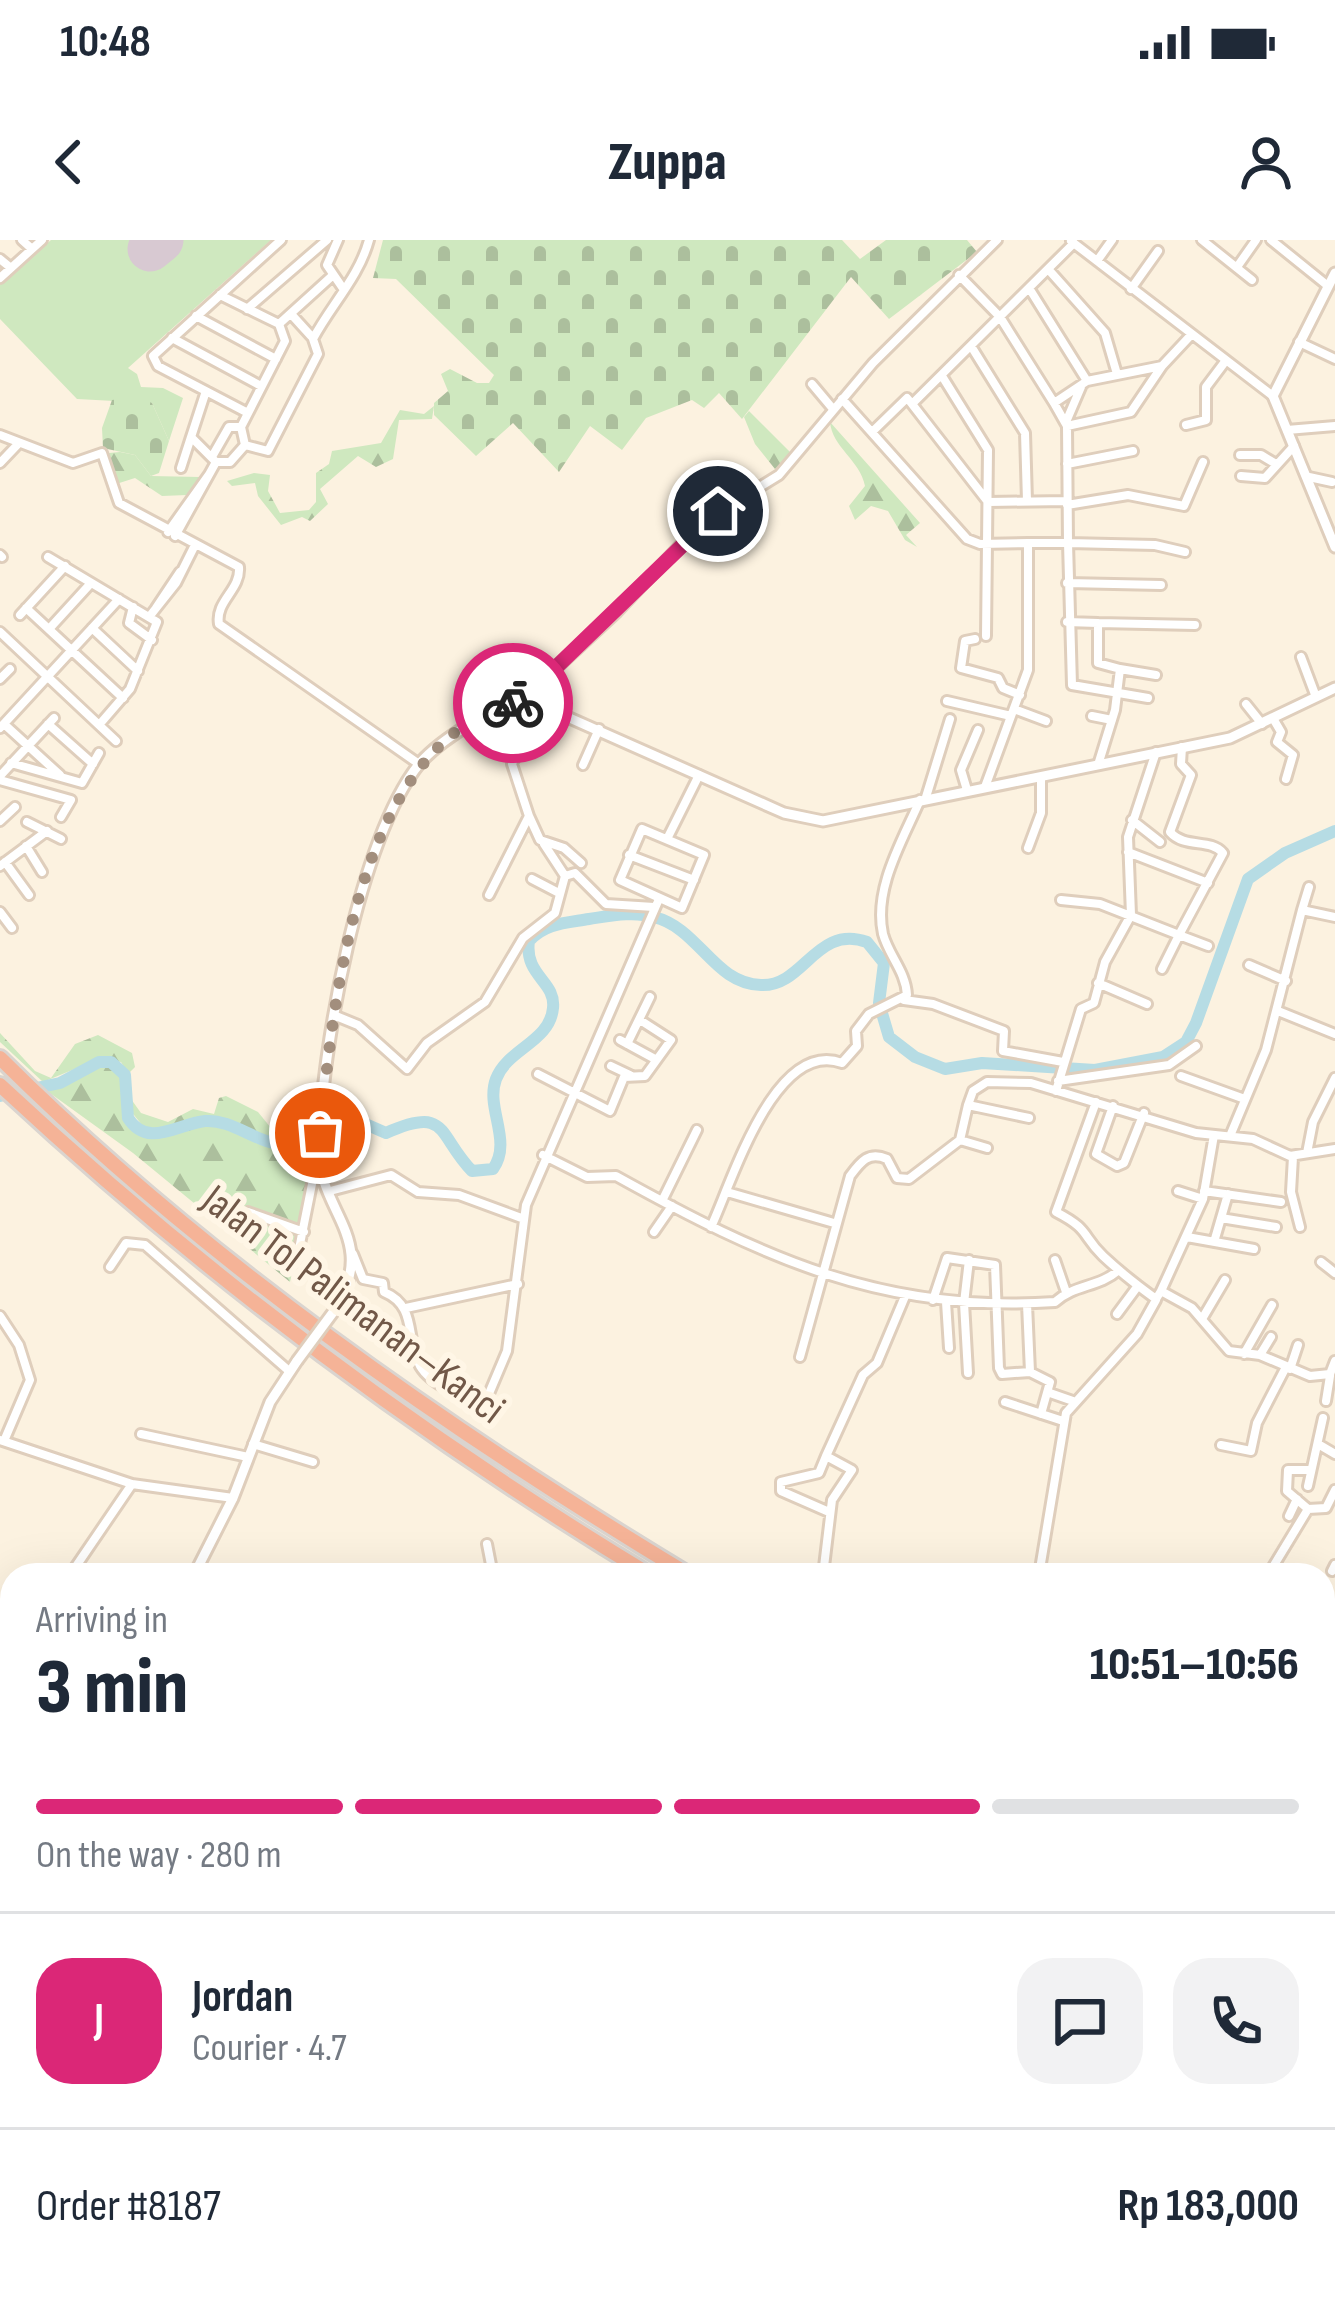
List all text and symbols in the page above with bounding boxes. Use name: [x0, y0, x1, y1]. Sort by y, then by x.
text: 10:48: [60, 15, 151, 70]
icon: back: [36, 129, 102, 195]
icon: person: [1233, 129, 1299, 195]
text: Zuppa: [608, 130, 727, 195]
pin: [667, 460, 769, 562]
icon: home: [685, 478, 751, 544]
courier: [453, 643, 573, 763]
icon: bike: [480, 670, 546, 736]
pin: [269, 1082, 371, 1184]
icon: bag: [287, 1100, 353, 1166]
street label: Jalan Tol Palimanan–Kanci: [191, 1174, 514, 1435]
text: Arriving in: [36, 1597, 168, 1644]
text: 10:51–10:56: [1090, 1638, 1299, 1693]
text: 3 min: [36, 1642, 188, 1735]
text: On the way · 280 m: [36, 1832, 281, 1879]
button: chat: [1017, 1958, 1143, 2084]
button: phone: [1173, 1958, 1299, 2084]
text: Jordan: [192, 1970, 293, 2025]
text: J: [94, 1993, 104, 2048]
text: Courier · 4.7: [192, 2025, 347, 2072]
text: Order #8187: [36, 2179, 221, 2234]
text: Rp 183,000: [1117, 2179, 1299, 2234]

